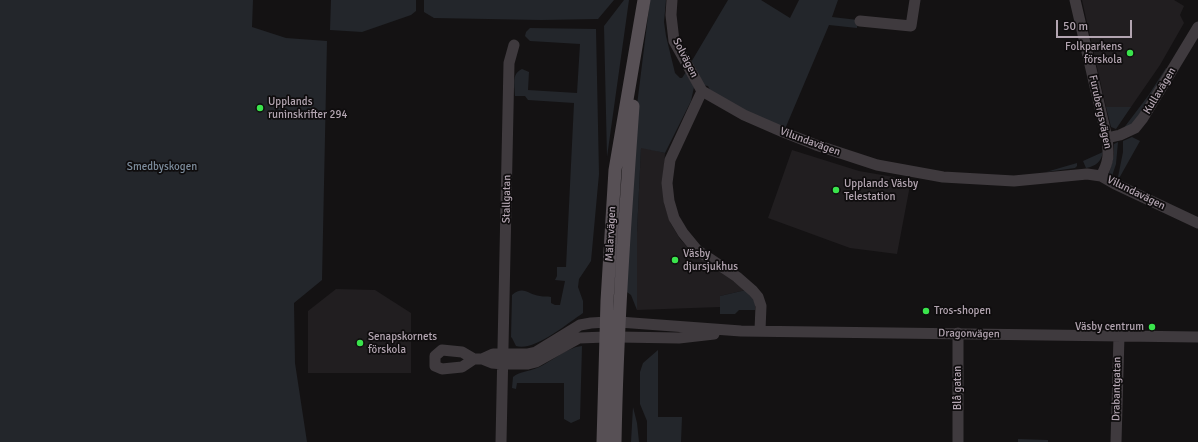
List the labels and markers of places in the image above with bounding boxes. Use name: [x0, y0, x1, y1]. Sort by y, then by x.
place label: Folkparkens förskola: [1065, 40, 1122, 66]
marker: Folkparkens förskola: [1125, 48, 1135, 58]
place label: Upplands runinskrifter 294: [268, 95, 347, 121]
marker: Upplands runinskrifter 294: [255, 103, 265, 113]
place label: Upplands Väsby Telestation: [844, 177, 918, 203]
marker: Upplands Väsby Telestation: [831, 185, 841, 195]
place label: Väsby djursjukhus: [683, 247, 738, 273]
marker: Väsby djursjukhus: [670, 255, 680, 265]
place label: Tros-shopen: [934, 304, 991, 318]
marker: Tros-shopen: [921, 306, 931, 316]
place label: Väsby centrum: [1075, 320, 1144, 334]
marker: Väsby centrum: [1147, 322, 1157, 332]
place label: Senapskornets förskola: [368, 330, 437, 356]
marker: Senapskornets förskola: [355, 338, 365, 348]

